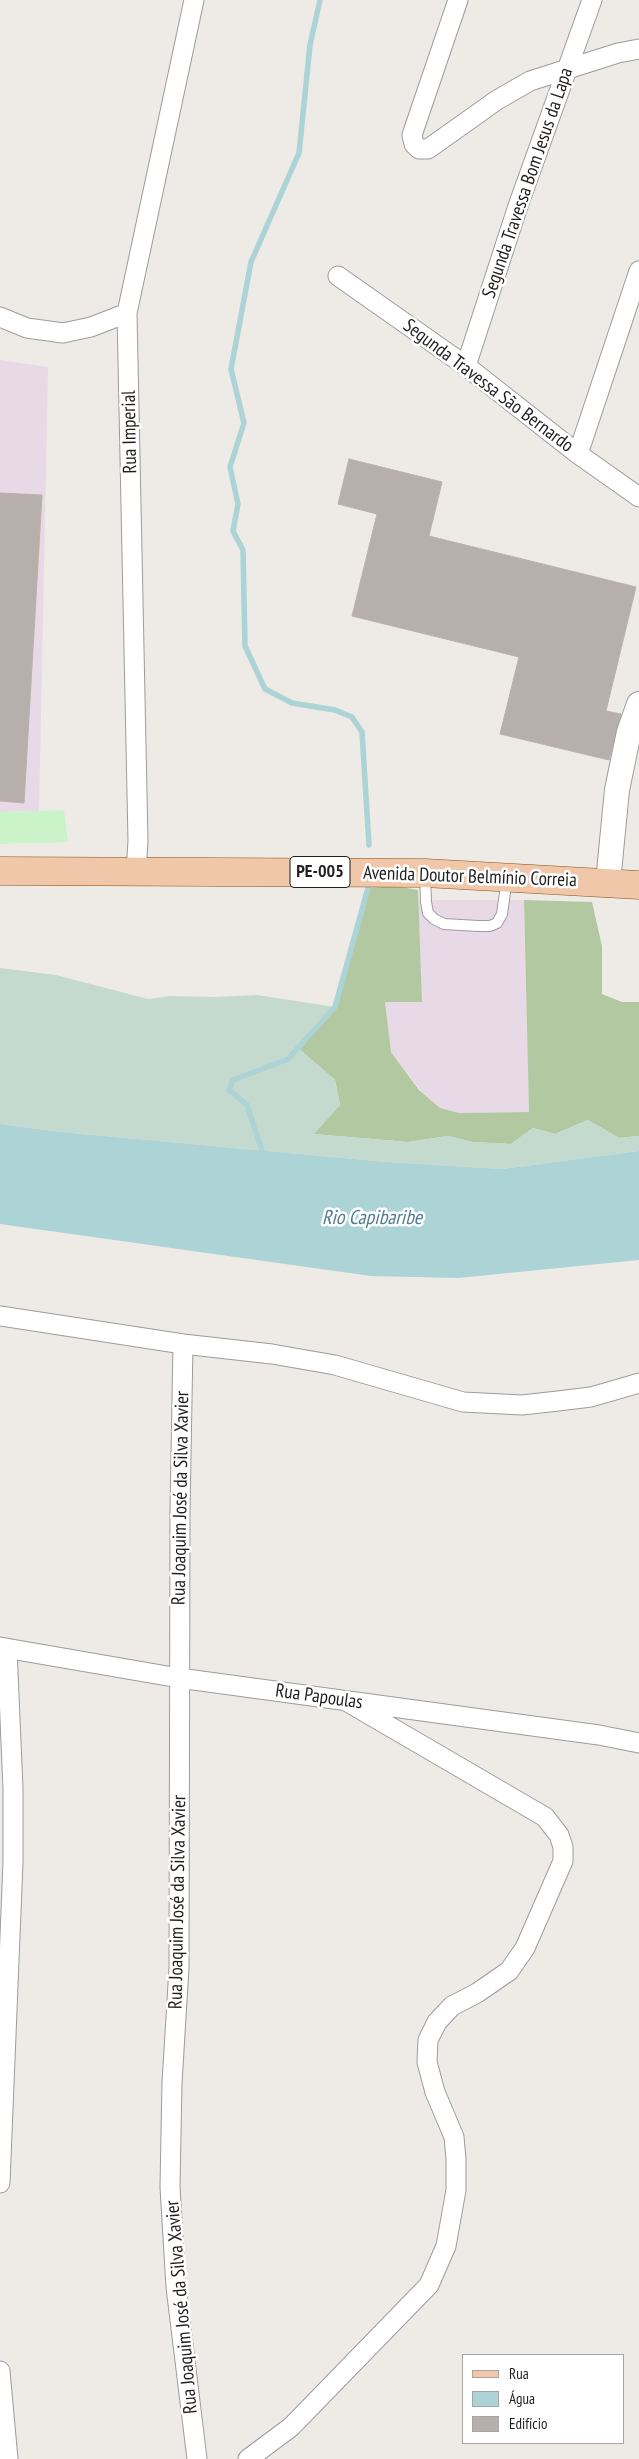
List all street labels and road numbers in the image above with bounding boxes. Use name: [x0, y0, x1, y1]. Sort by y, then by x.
street label: Segunda Travessa Bom Jesus da Lapa: [478, 65, 578, 301]
street label: Segunda Travessa São Bernardo: [398, 314, 578, 458]
street label: Rua Imperial: [118, 390, 142, 474]
road number: PE-005: [290, 856, 350, 888]
street label: Avenida Doutor Belmínio Correia: [363, 862, 577, 892]
street label: Rua Joaquim José da Silva Xavier: [168, 1391, 194, 1605]
street label: Rua Papoulas: [274, 1680, 364, 1714]
street label: Rua Joaquim José da Silva Xavier: [165, 1795, 191, 2009]
street label: Rua Joaquim José da Silva Xavier: [161, 2199, 203, 2415]

